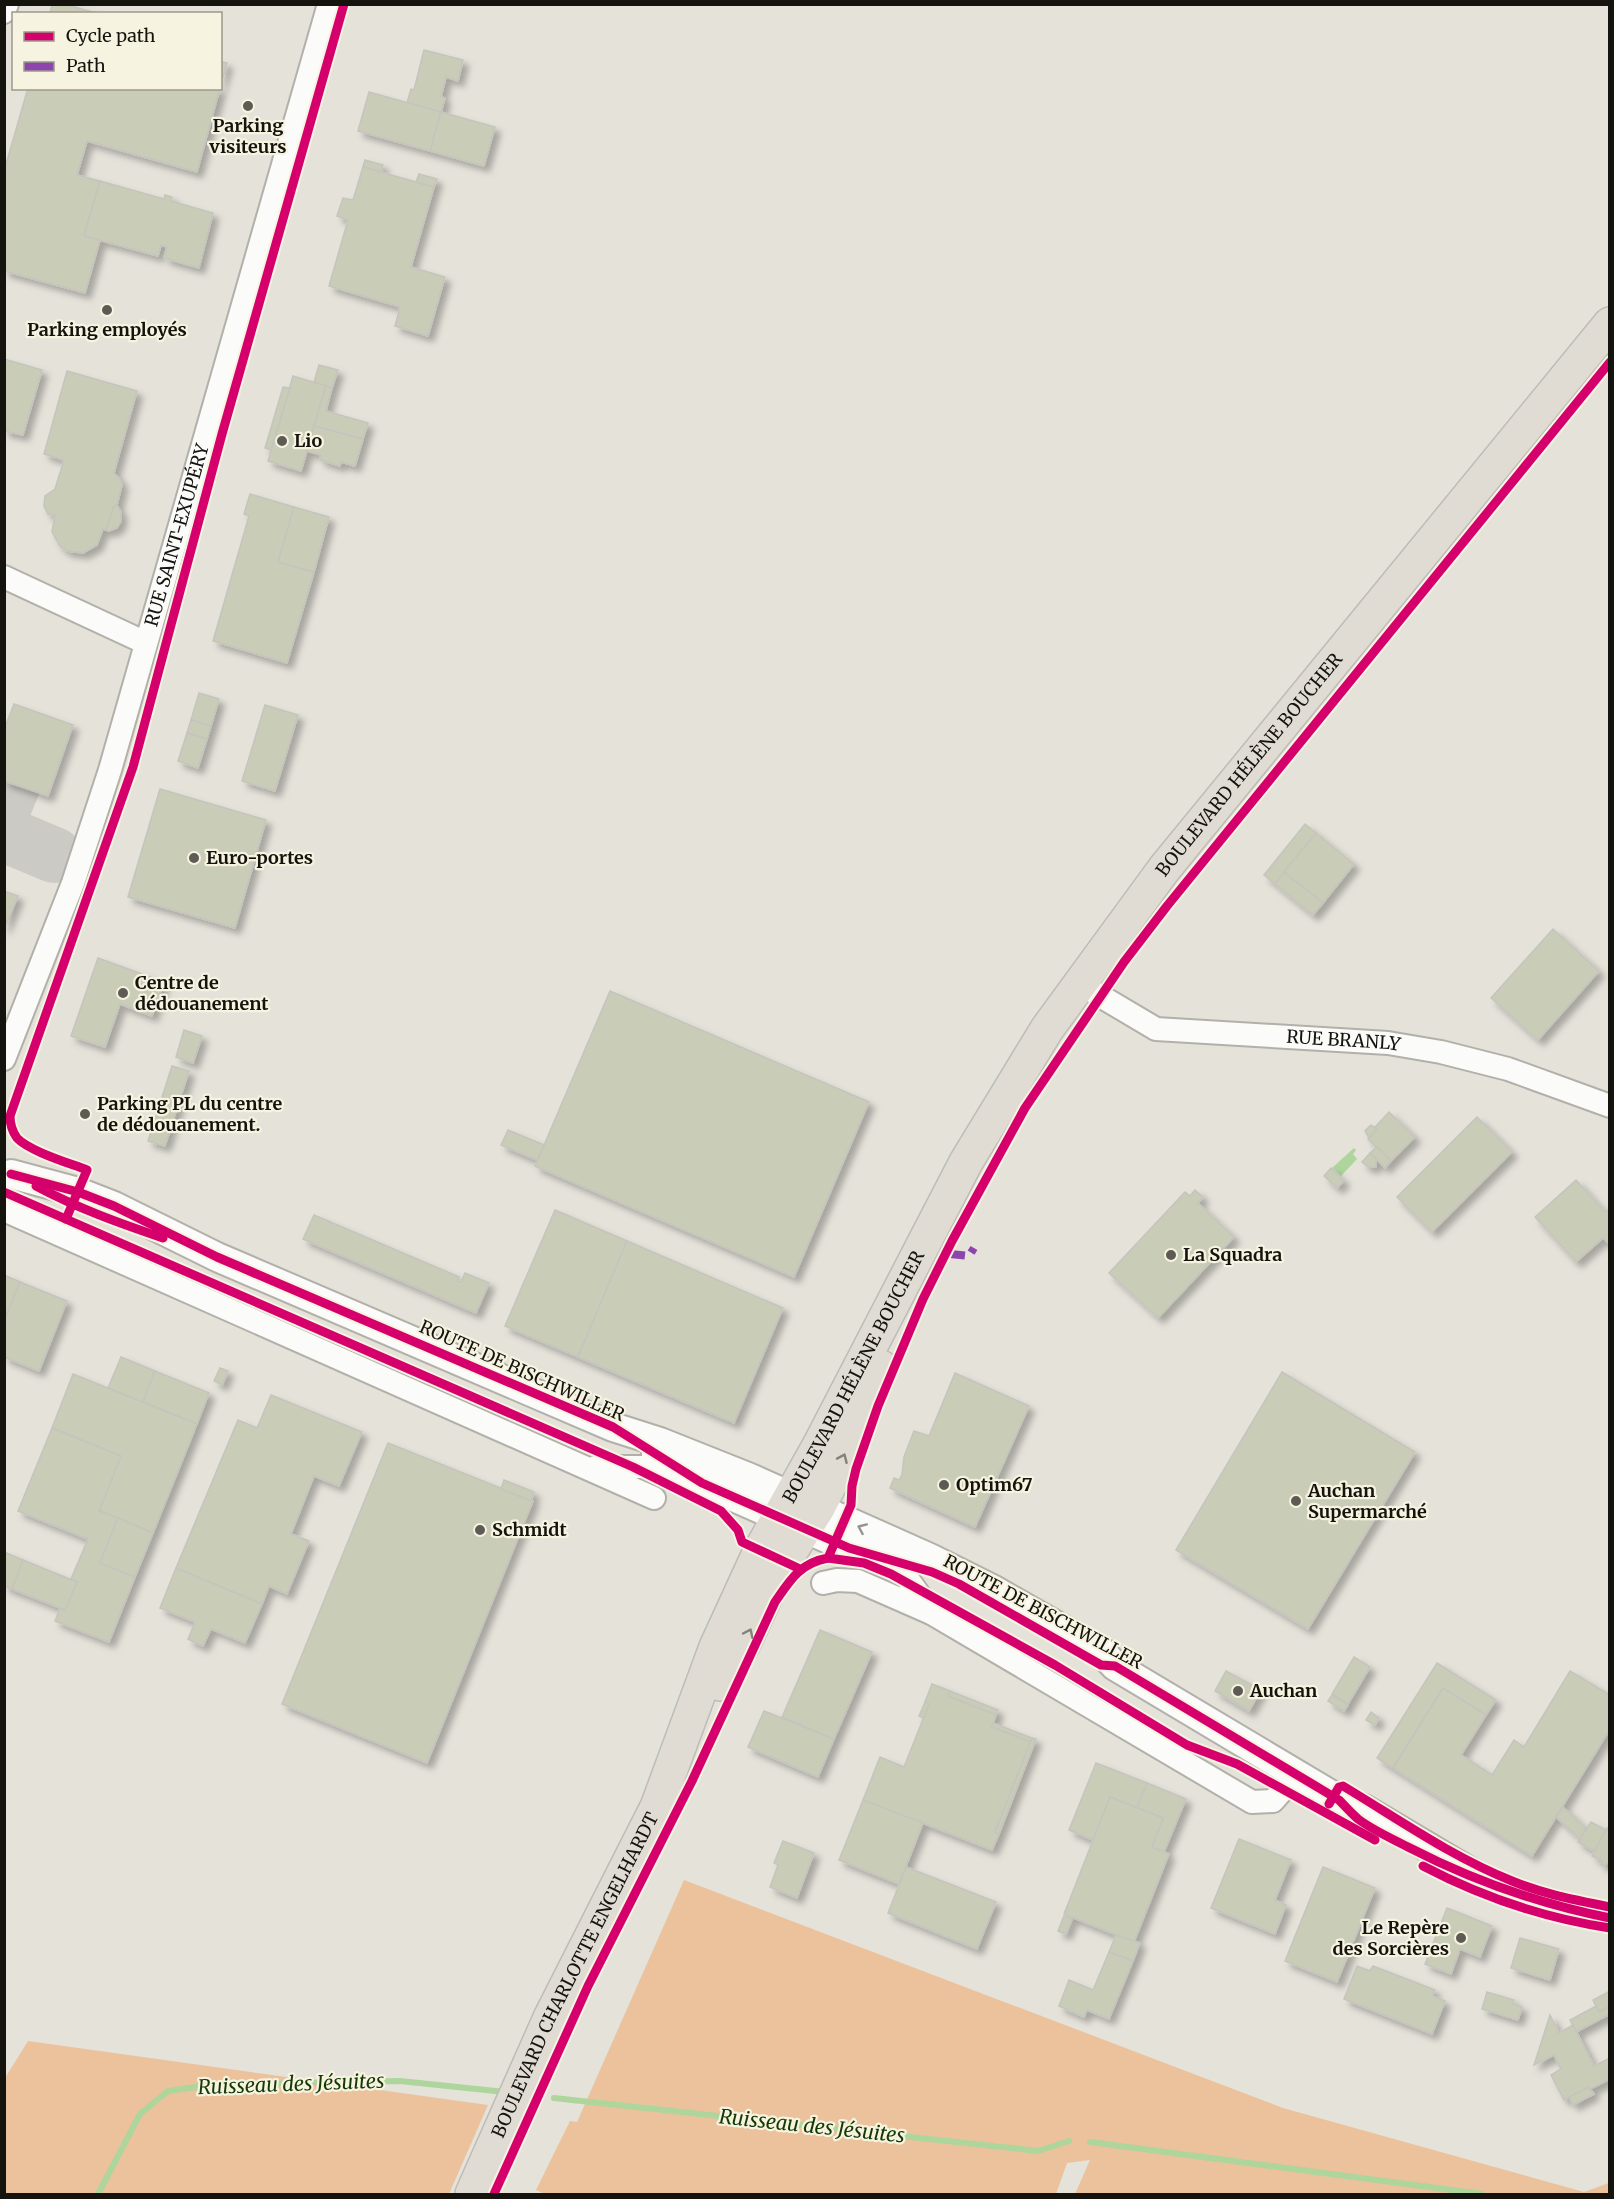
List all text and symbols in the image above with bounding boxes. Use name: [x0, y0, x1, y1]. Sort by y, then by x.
legend: [12, 12, 222, 90]
text: Cycle path: [66, 24, 156, 47]
text: Path: [66, 54, 106, 77]
marker: Parking visiteurs: [241, 99, 255, 113]
place label: Parking visiteurs: [208, 114, 287, 158]
marker: Parking employés: [100, 303, 114, 317]
place label: Parking employés: [27, 318, 187, 341]
place label: Lio: [294, 429, 322, 452]
marker: Lio: [275, 434, 289, 448]
street label: RUE SAINT-EXUPÉRY: [140, 441, 214, 629]
street label: BOULEVARD HÉLÈNE BOUCHER: [1151, 648, 1347, 881]
place label: Euro-portes: [206, 846, 313, 869]
marker: Euro-portes: [187, 851, 201, 865]
place label: Centre de dédouanement: [135, 971, 269, 1015]
marker: Centre de dédouanement: [116, 986, 130, 1000]
street label: RUE BRANLY: [1286, 1025, 1403, 1056]
place label: Parking PL du centre de dédouanement.: [97, 1092, 283, 1136]
marker: Parking PL du centre de dédouanement.: [78, 1107, 92, 1121]
place label: La Squadra: [1183, 1243, 1282, 1266]
street label: BOULEVARD HÉLÈNE BOUCHER: [777, 1246, 929, 1507]
marker: La Squadra: [1164, 1248, 1178, 1262]
street label: ROUTE DE BISCHWILLER: [416, 1315, 629, 1426]
one-way arrow: [836, 1454, 848, 1465]
place label: Optim67: [956, 1473, 1033, 1496]
marker: Optim67: [937, 1478, 951, 1492]
place label: Auchan Supermarché: [1307, 1479, 1427, 1523]
marker: Auchan Supermarché: [1289, 1494, 1303, 1508]
place label: Schmidt: [492, 1518, 567, 1541]
marker: Schmidt: [473, 1523, 487, 1537]
one-way arrow: [857, 1523, 868, 1535]
street label: ROUTE DE BISCHWILLER: [940, 1549, 1147, 1674]
one-way arrow: [741, 1628, 753, 1639]
place label: Auchan: [1249, 1679, 1317, 1702]
marker: Auchan: [1231, 1684, 1245, 1698]
street label: BOULEVARD CHARLOTTE ENGELHARDT: [486, 1808, 664, 2141]
place label: Le Repère des Sorcières: [1332, 1916, 1449, 1960]
marker: Le Repère des Sorcières: [1454, 1931, 1468, 1945]
water label: Ruisseau des Jésuites: [197, 2068, 385, 2099]
water label: Ruisseau des Jésuites: [718, 2103, 906, 2148]

